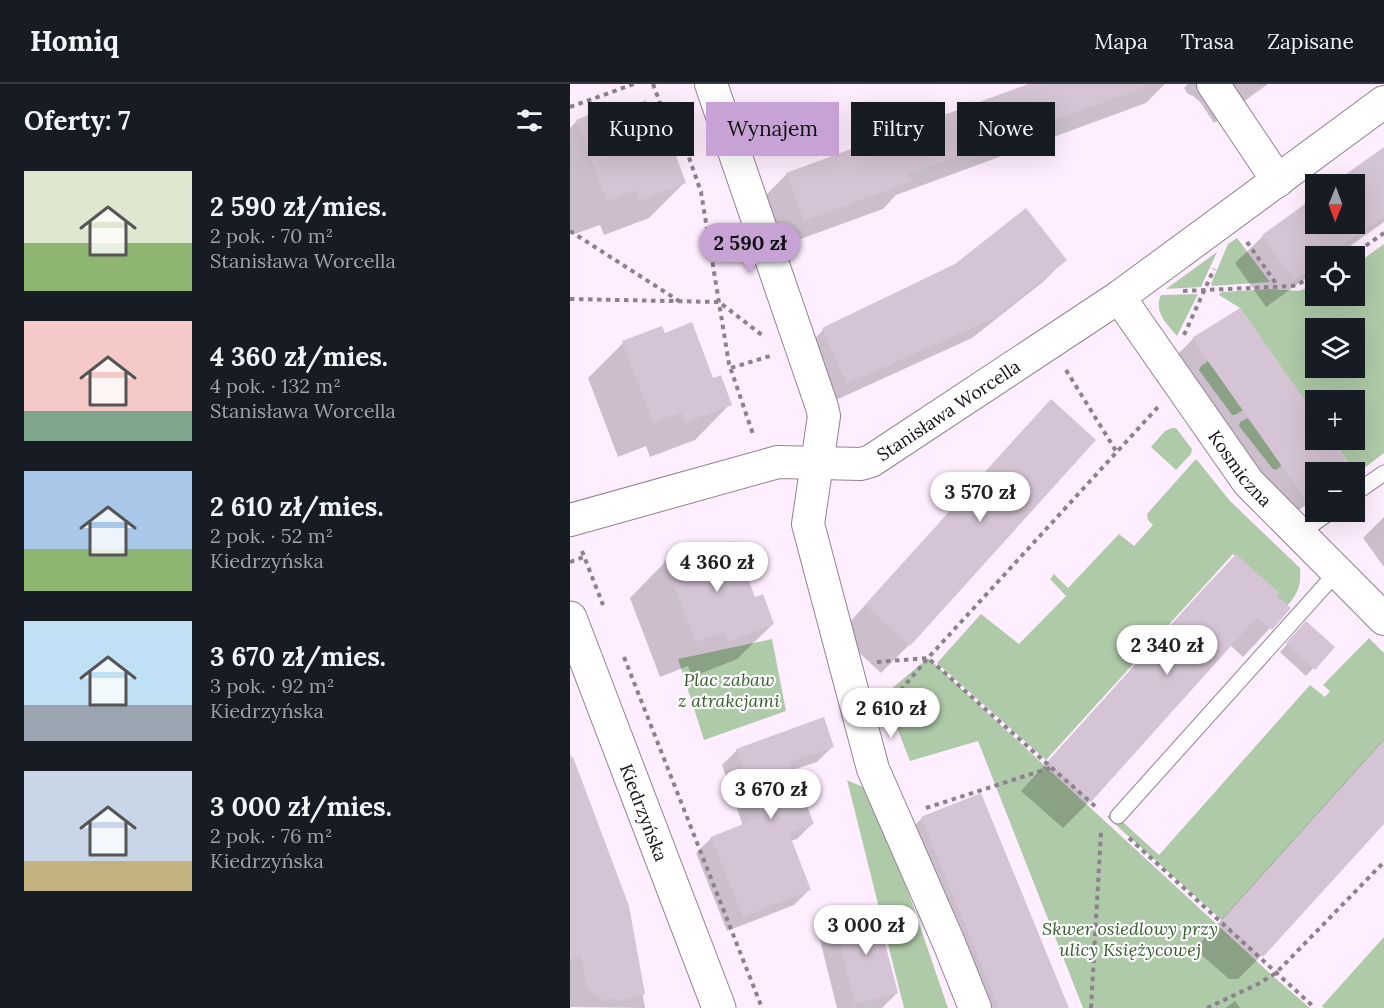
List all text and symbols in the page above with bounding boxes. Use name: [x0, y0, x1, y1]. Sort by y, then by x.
text: Homiq: [30, 23, 119, 59]
text: Mapa: [1094, 28, 1148, 55]
text: Trasa: [1181, 28, 1234, 55]
text: Zapisane: [1267, 28, 1354, 55]
chip: Kupno: [588, 102, 694, 156]
chip: Wynajem: [706, 102, 839, 156]
chip: Filtry: [851, 102, 945, 156]
chip: Nowe: [957, 102, 1055, 156]
text: Oferty: 7: [24, 104, 131, 137]
icon: filters: [513, 104, 546, 137]
north arrow: [1305, 174, 1365, 234]
map controls: [1305, 174, 1365, 522]
text: 2 590 zł/mies.: [210, 190, 387, 223]
icon: home: [72, 195, 144, 267]
text: 2 pok. · 70 m²: [210, 223, 333, 248]
pin: 2 590 zł: [688, 223, 812, 274]
text: 2 590 zł: [713, 230, 787, 255]
button: locate: [1305, 246, 1365, 306]
text: Stanisława Worcella: [210, 248, 396, 273]
button: layers: [1305, 318, 1365, 378]
text: 4 360 zł/mies.: [210, 340, 388, 373]
icon: home: [72, 345, 144, 417]
street label: Stanisława Worcella: [872, 354, 1024, 466]
text: 4 pok. · 132 m²: [210, 373, 341, 398]
button: +: [1305, 390, 1365, 450]
text: Stanisława Worcella: [210, 398, 396, 423]
street label: Kosmiczna: [1204, 425, 1277, 511]
button: −: [1305, 462, 1365, 522]
pin: 3 570 zł: [918, 472, 1042, 523]
text: 3 570 zł: [944, 479, 1016, 504]
text: 2 610 zł/mies.: [210, 490, 383, 523]
icon: home: [72, 495, 144, 567]
text: 2 pok. · 52 m²: [210, 523, 333, 548]
pin: 4 360 zł: [655, 542, 779, 593]
text: Kiedrzyńska: [210, 548, 324, 573]
text: 4 360 zł: [680, 549, 754, 574]
pin: 2 340 zł: [1105, 625, 1229, 676]
text: 2 340 zł: [1131, 632, 1204, 657]
text: 3 670 zł/mies.: [210, 640, 386, 673]
icon: home: [72, 645, 144, 717]
park label: Plac zabaw z atrakcjami: [678, 668, 780, 712]
text: 3 pok. · 92 m²: [210, 673, 334, 698]
pin: 2 610 zł: [829, 688, 953, 739]
text: 2 610 zł: [856, 695, 926, 720]
text: Kiedrzyńska: [210, 698, 324, 723]
street label: Kiedrzyńska: [615, 760, 673, 864]
pin: 3 670 zł: [709, 769, 833, 820]
text: 3 670 zł: [735, 776, 807, 801]
text: 3 000 zł/mies.: [210, 790, 392, 823]
icon: home: [72, 795, 144, 867]
text: 2 pok. · 76 m²: [210, 823, 332, 848]
text: Kiedrzyńska: [210, 848, 324, 873]
pin: 3 000 zł: [804, 905, 928, 956]
text: 3 000 zł: [828, 912, 904, 937]
park label: Skwer osiedlowy przy ulicy Księżycowej: [1042, 917, 1218, 961]

